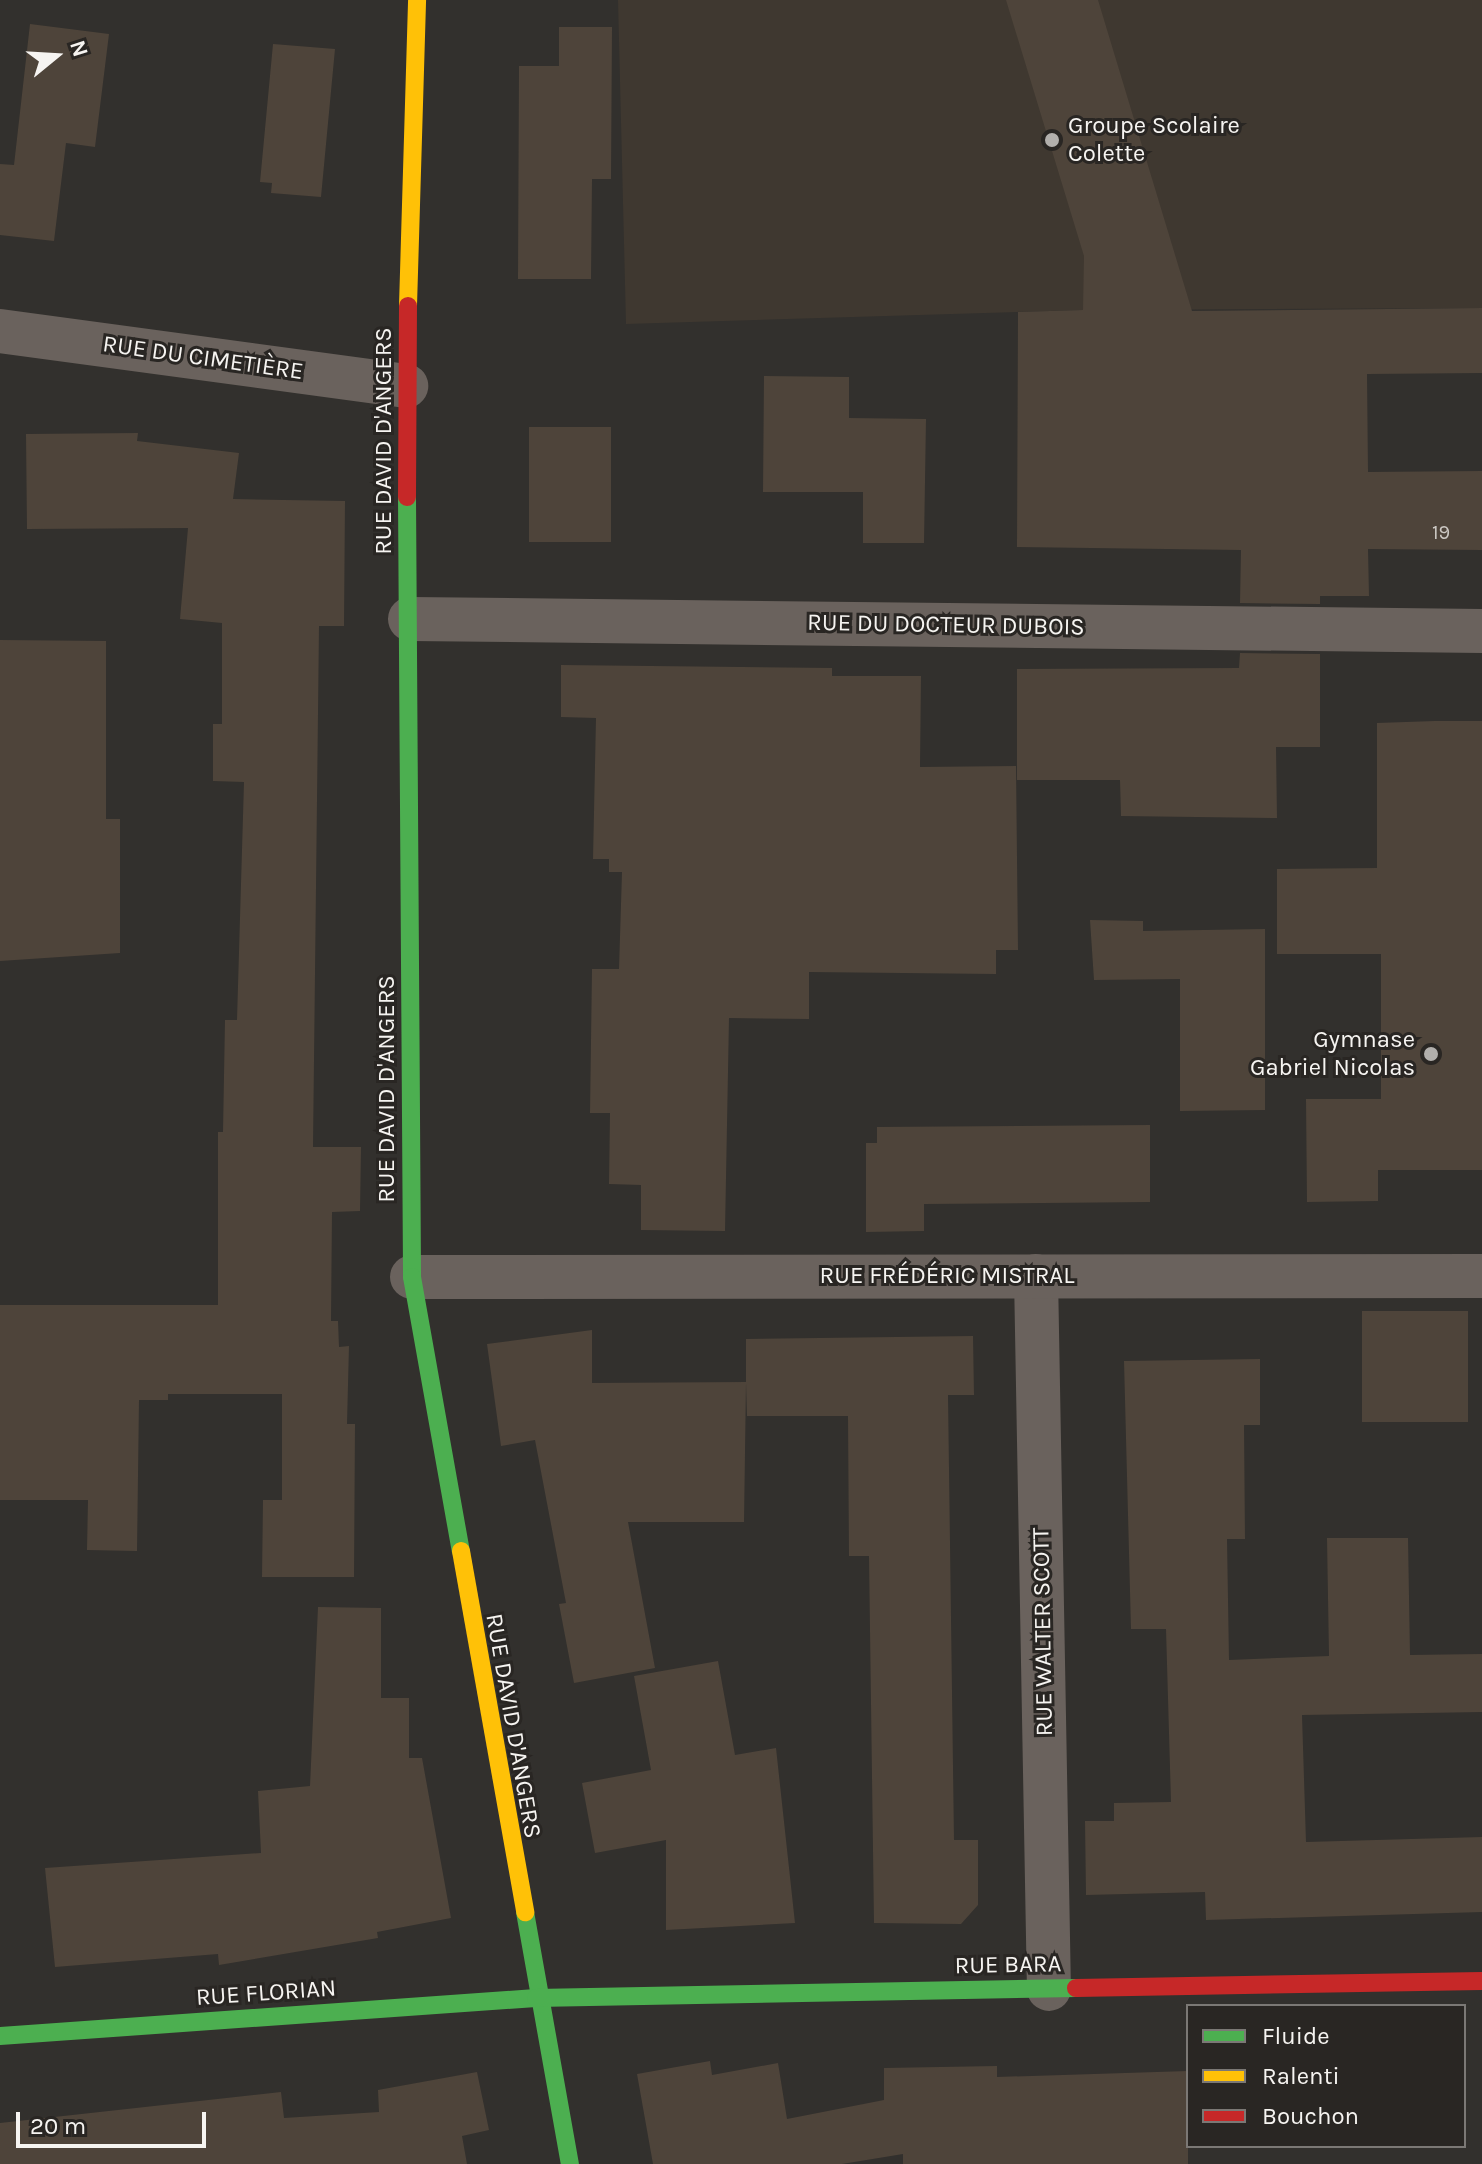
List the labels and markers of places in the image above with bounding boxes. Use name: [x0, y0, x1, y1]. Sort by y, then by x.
place label: Groupe Scolaire Colette: [1068, 112, 1240, 168]
marker: Groupe Scolaire Colette: [1043, 131, 1061, 149]
place label: Gymnase Gabriel Nicolas: [1250, 1026, 1415, 1082]
marker: Gymnase Gabriel Nicolas: [1422, 1045, 1440, 1063]

